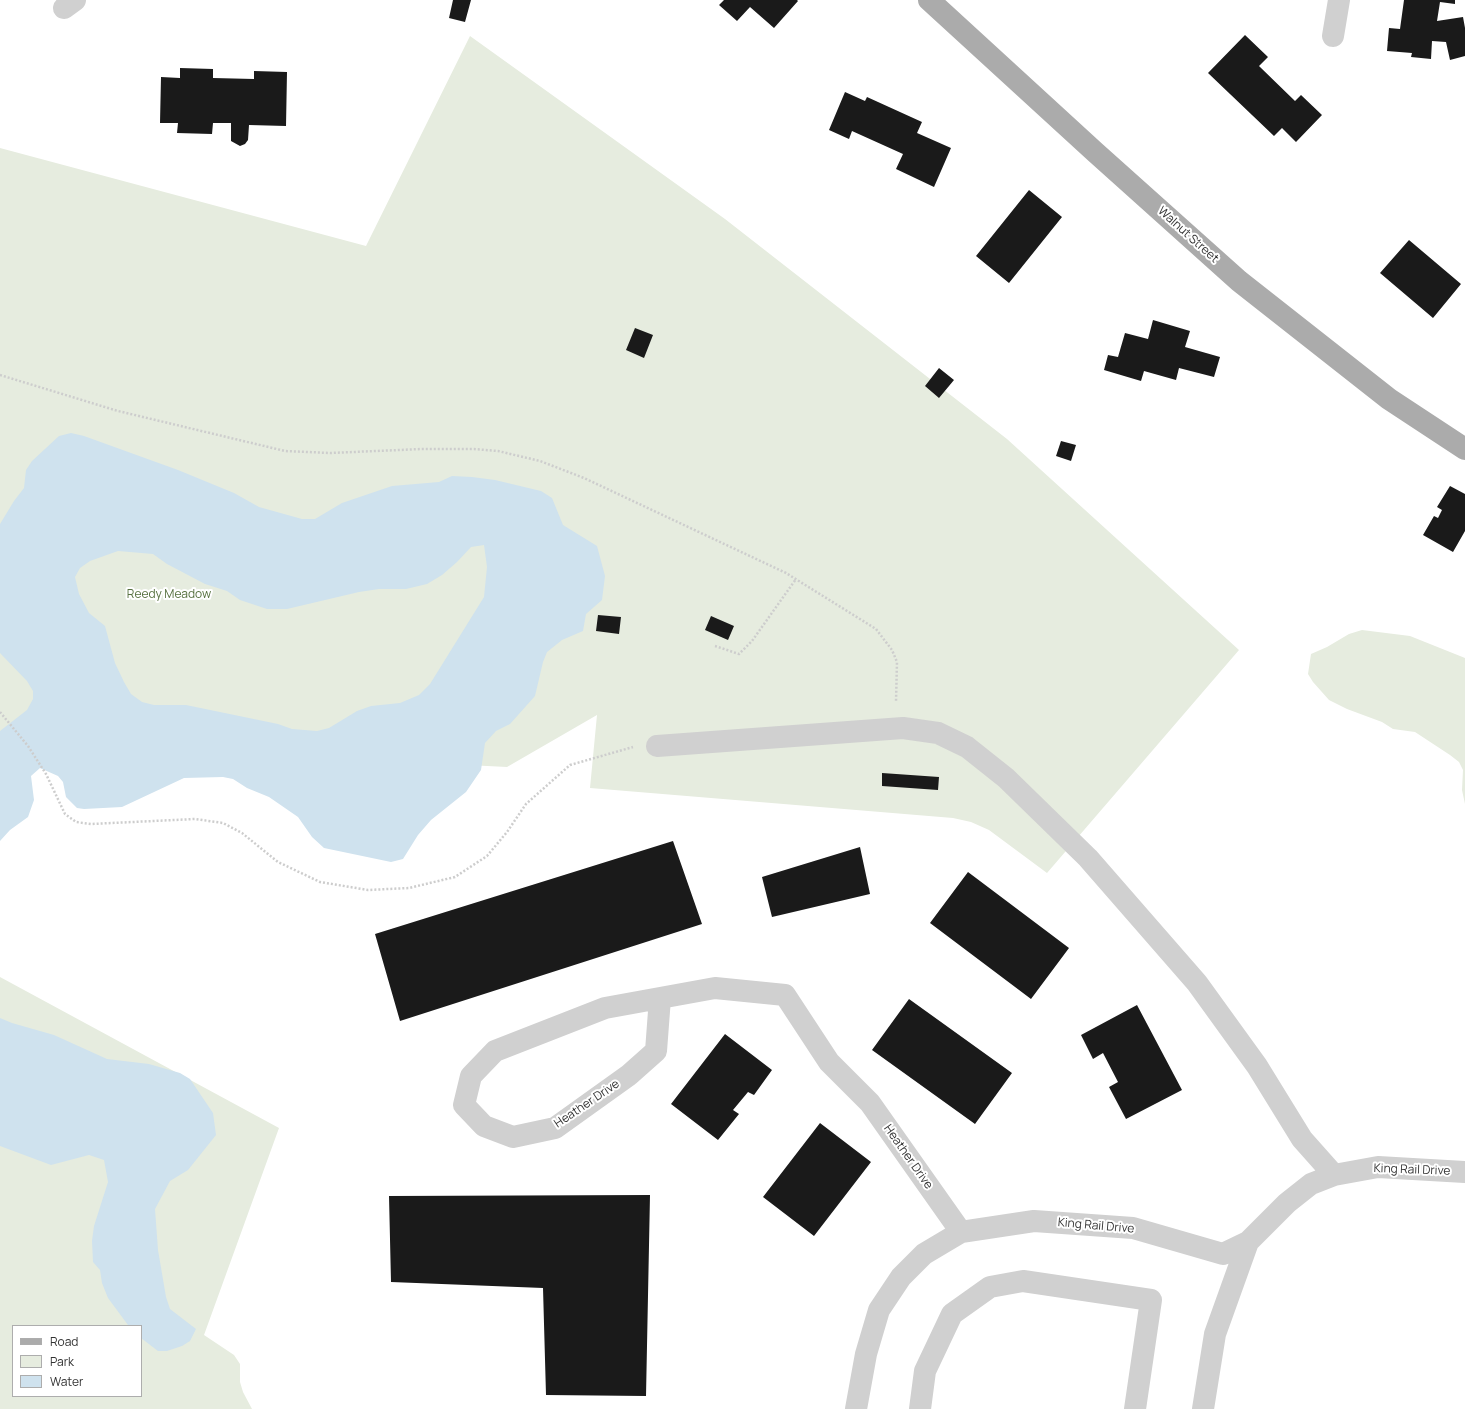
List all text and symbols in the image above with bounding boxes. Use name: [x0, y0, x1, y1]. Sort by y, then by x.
street label: Walnut Street: [1155, 204, 1221, 266]
park label: Reedy Meadow: [127, 588, 211, 602]
street label: Heather Drive: [552, 1077, 622, 1131]
street label: Heather Drive: [880, 1122, 936, 1192]
street label: King Rail Drive: [1373, 1161, 1451, 1179]
street label: King Rail Drive: [1057, 1215, 1135, 1237]
legend: [12, 1325, 142, 1397]
text: Road: [50, 1333, 78, 1350]
text: Park: [50, 1353, 74, 1370]
text: Water: [50, 1373, 83, 1390]

